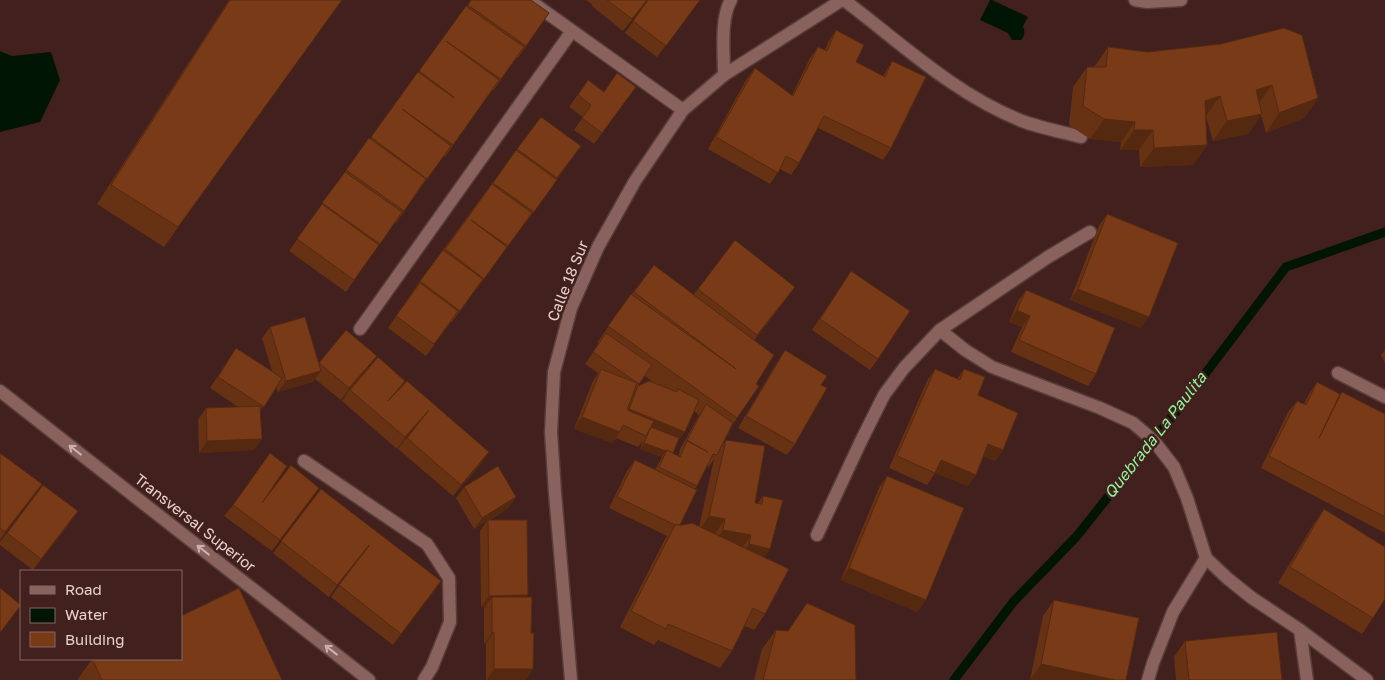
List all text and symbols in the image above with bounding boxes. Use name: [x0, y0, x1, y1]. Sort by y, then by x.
street label: Calle 18 Sur: [543, 238, 591, 324]
water label: Quebrada La Paulita: [1099, 367, 1211, 502]
one-way arrow: [69, 444, 82, 455]
street label: Transversal Superior: [132, 469, 260, 575]
one-way arrow: [197, 544, 210, 555]
legend: [20, 570, 182, 660]
text: Road: [65, 580, 102, 598]
text: Water: [65, 605, 108, 623]
text: Building: [65, 630, 125, 648]
one-way arrow: [324, 645, 338, 655]

